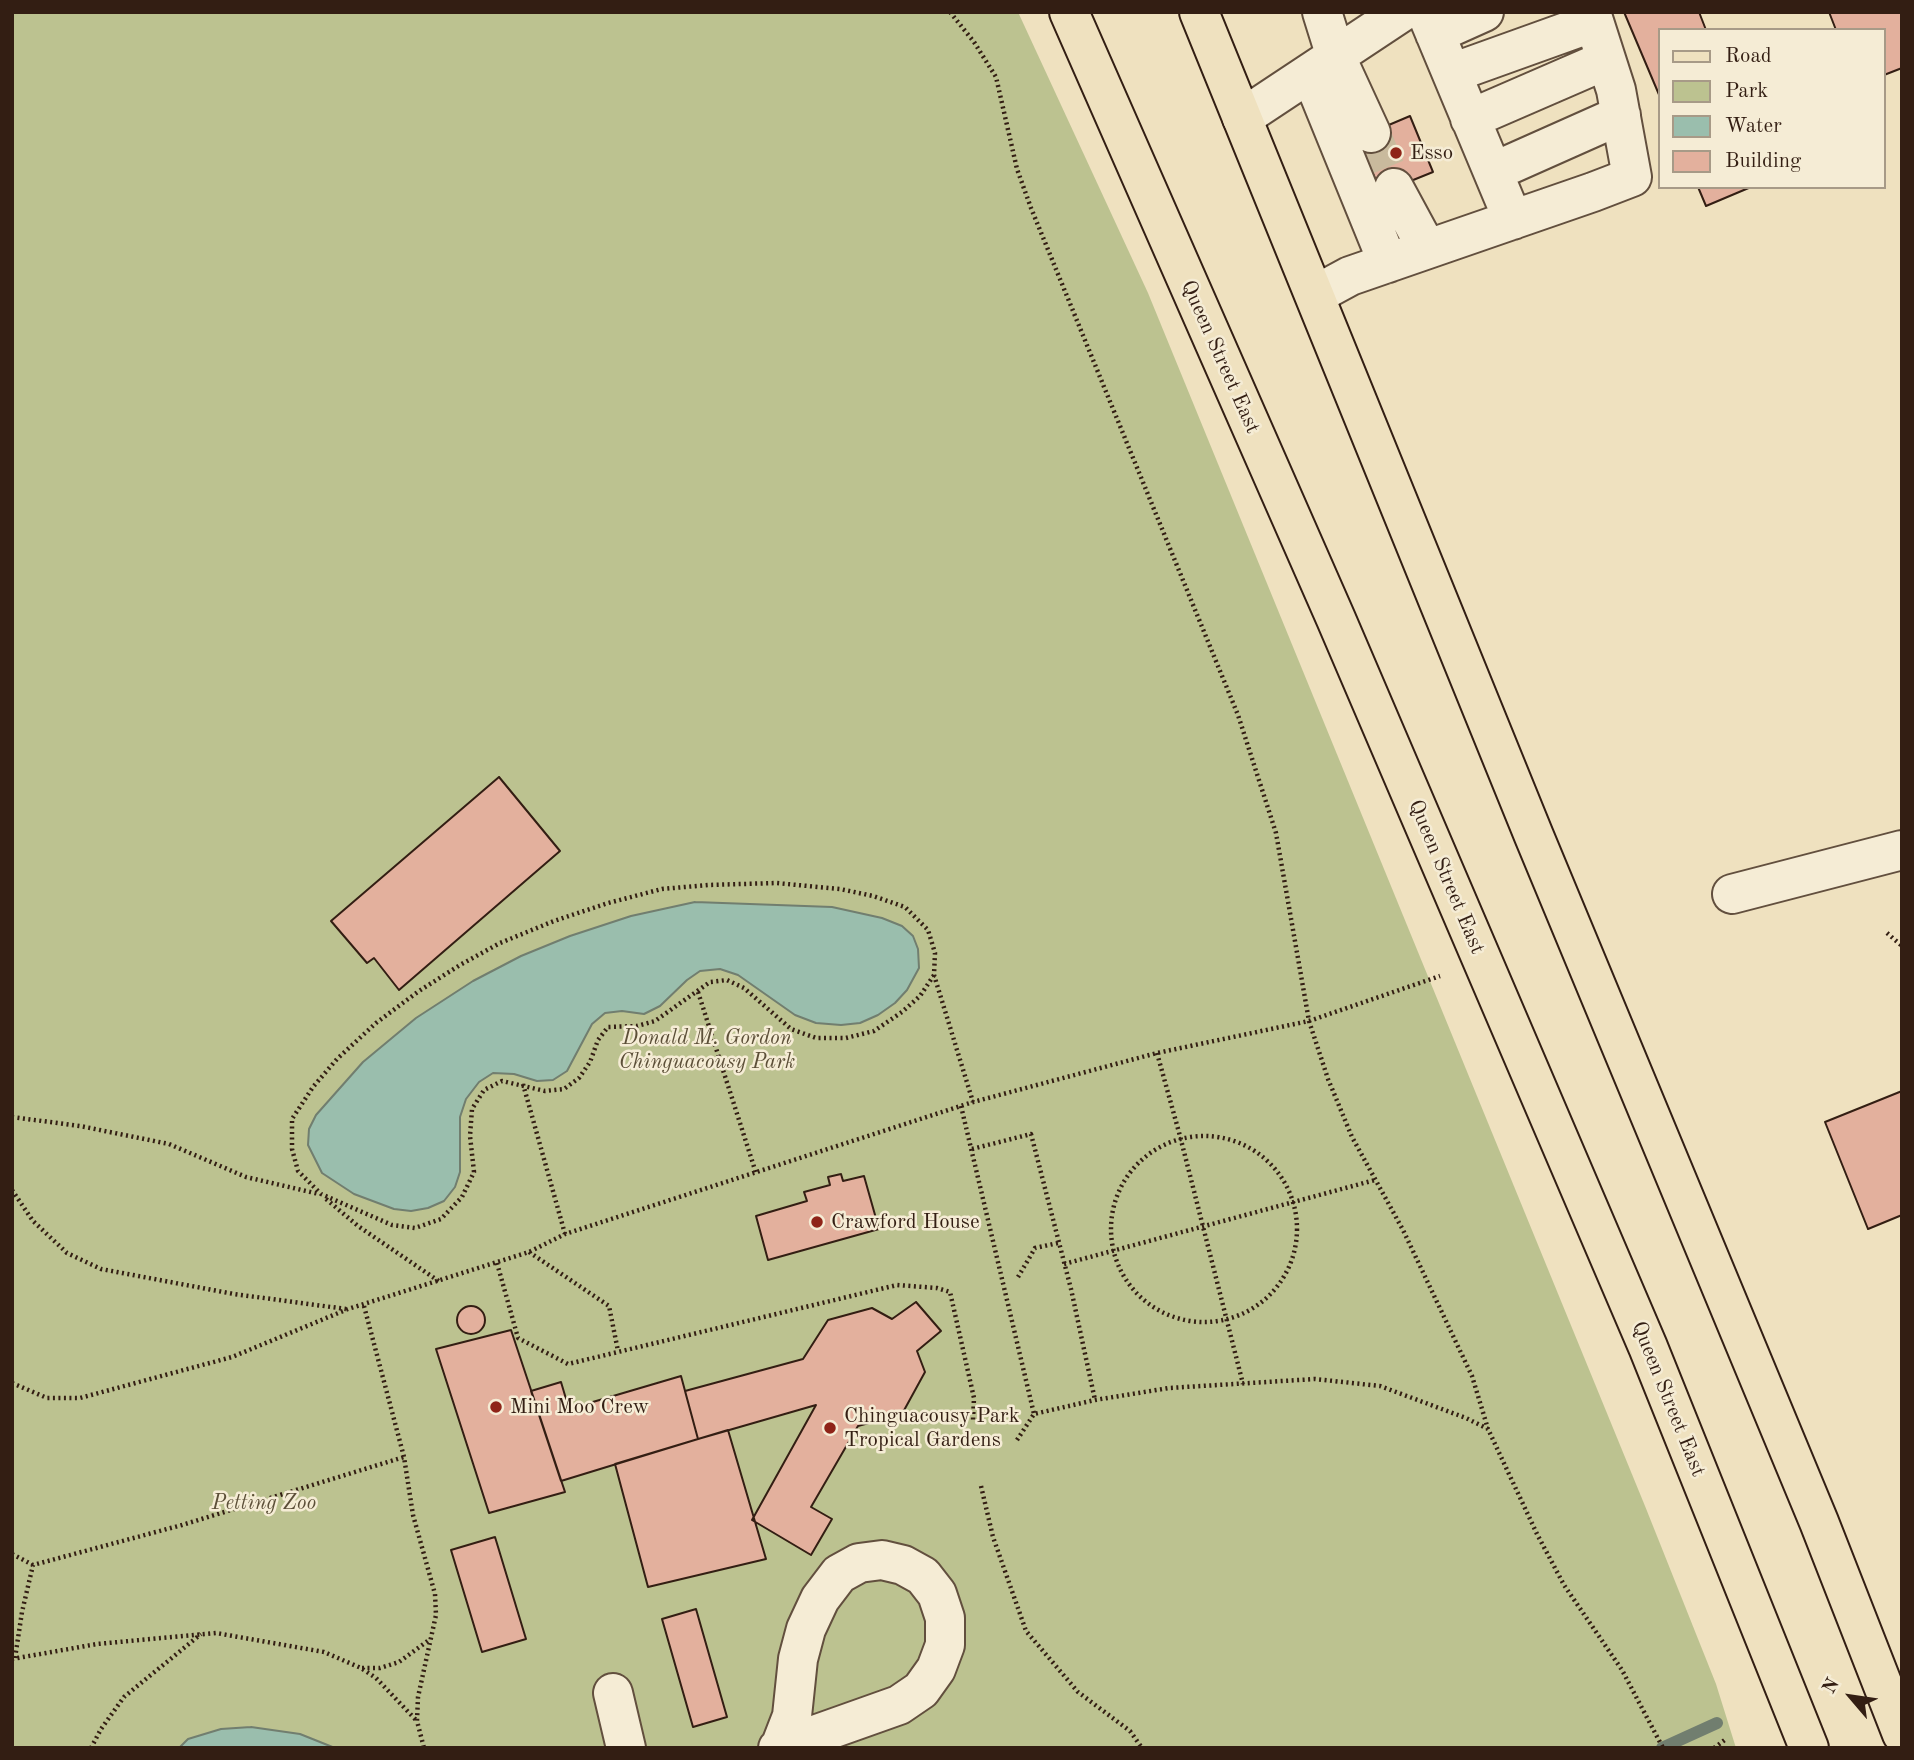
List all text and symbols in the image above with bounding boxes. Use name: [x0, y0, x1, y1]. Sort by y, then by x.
legend: [1658, 28, 1886, 189]
text: Road: [1725, 46, 1772, 67]
text: Park: [1725, 81, 1768, 102]
text: Water: [1725, 116, 1782, 137]
place label: Esso: [1410, 140, 1453, 166]
marker: Esso: [1388, 145, 1404, 161]
text: Building: [1725, 151, 1801, 172]
street label: Queen Street East: [1175, 276, 1265, 438]
street label: Queen Street East: [1402, 796, 1490, 958]
park label: Donald M. Gordon Chinguacousy Park: [619, 1025, 795, 1075]
place label: Crawford House: [831, 1209, 980, 1235]
marker: Crawford House: [809, 1214, 825, 1230]
street label: Queen Street East: [1625, 1318, 1711, 1480]
place label: Mini Moo Crew: [510, 1394, 649, 1420]
marker: Mini Moo Crew: [488, 1399, 504, 1415]
place label: Chinguacousy Park Tropical Gardens: [844, 1403, 1020, 1453]
marker: Chinguacousy Park Tropical Gardens: [822, 1420, 838, 1436]
park label: Petting Zoo: [212, 1490, 316, 1516]
north arrow: [1816, 1662, 1886, 1732]
text: N: [1820, 1676, 1844, 1698]

